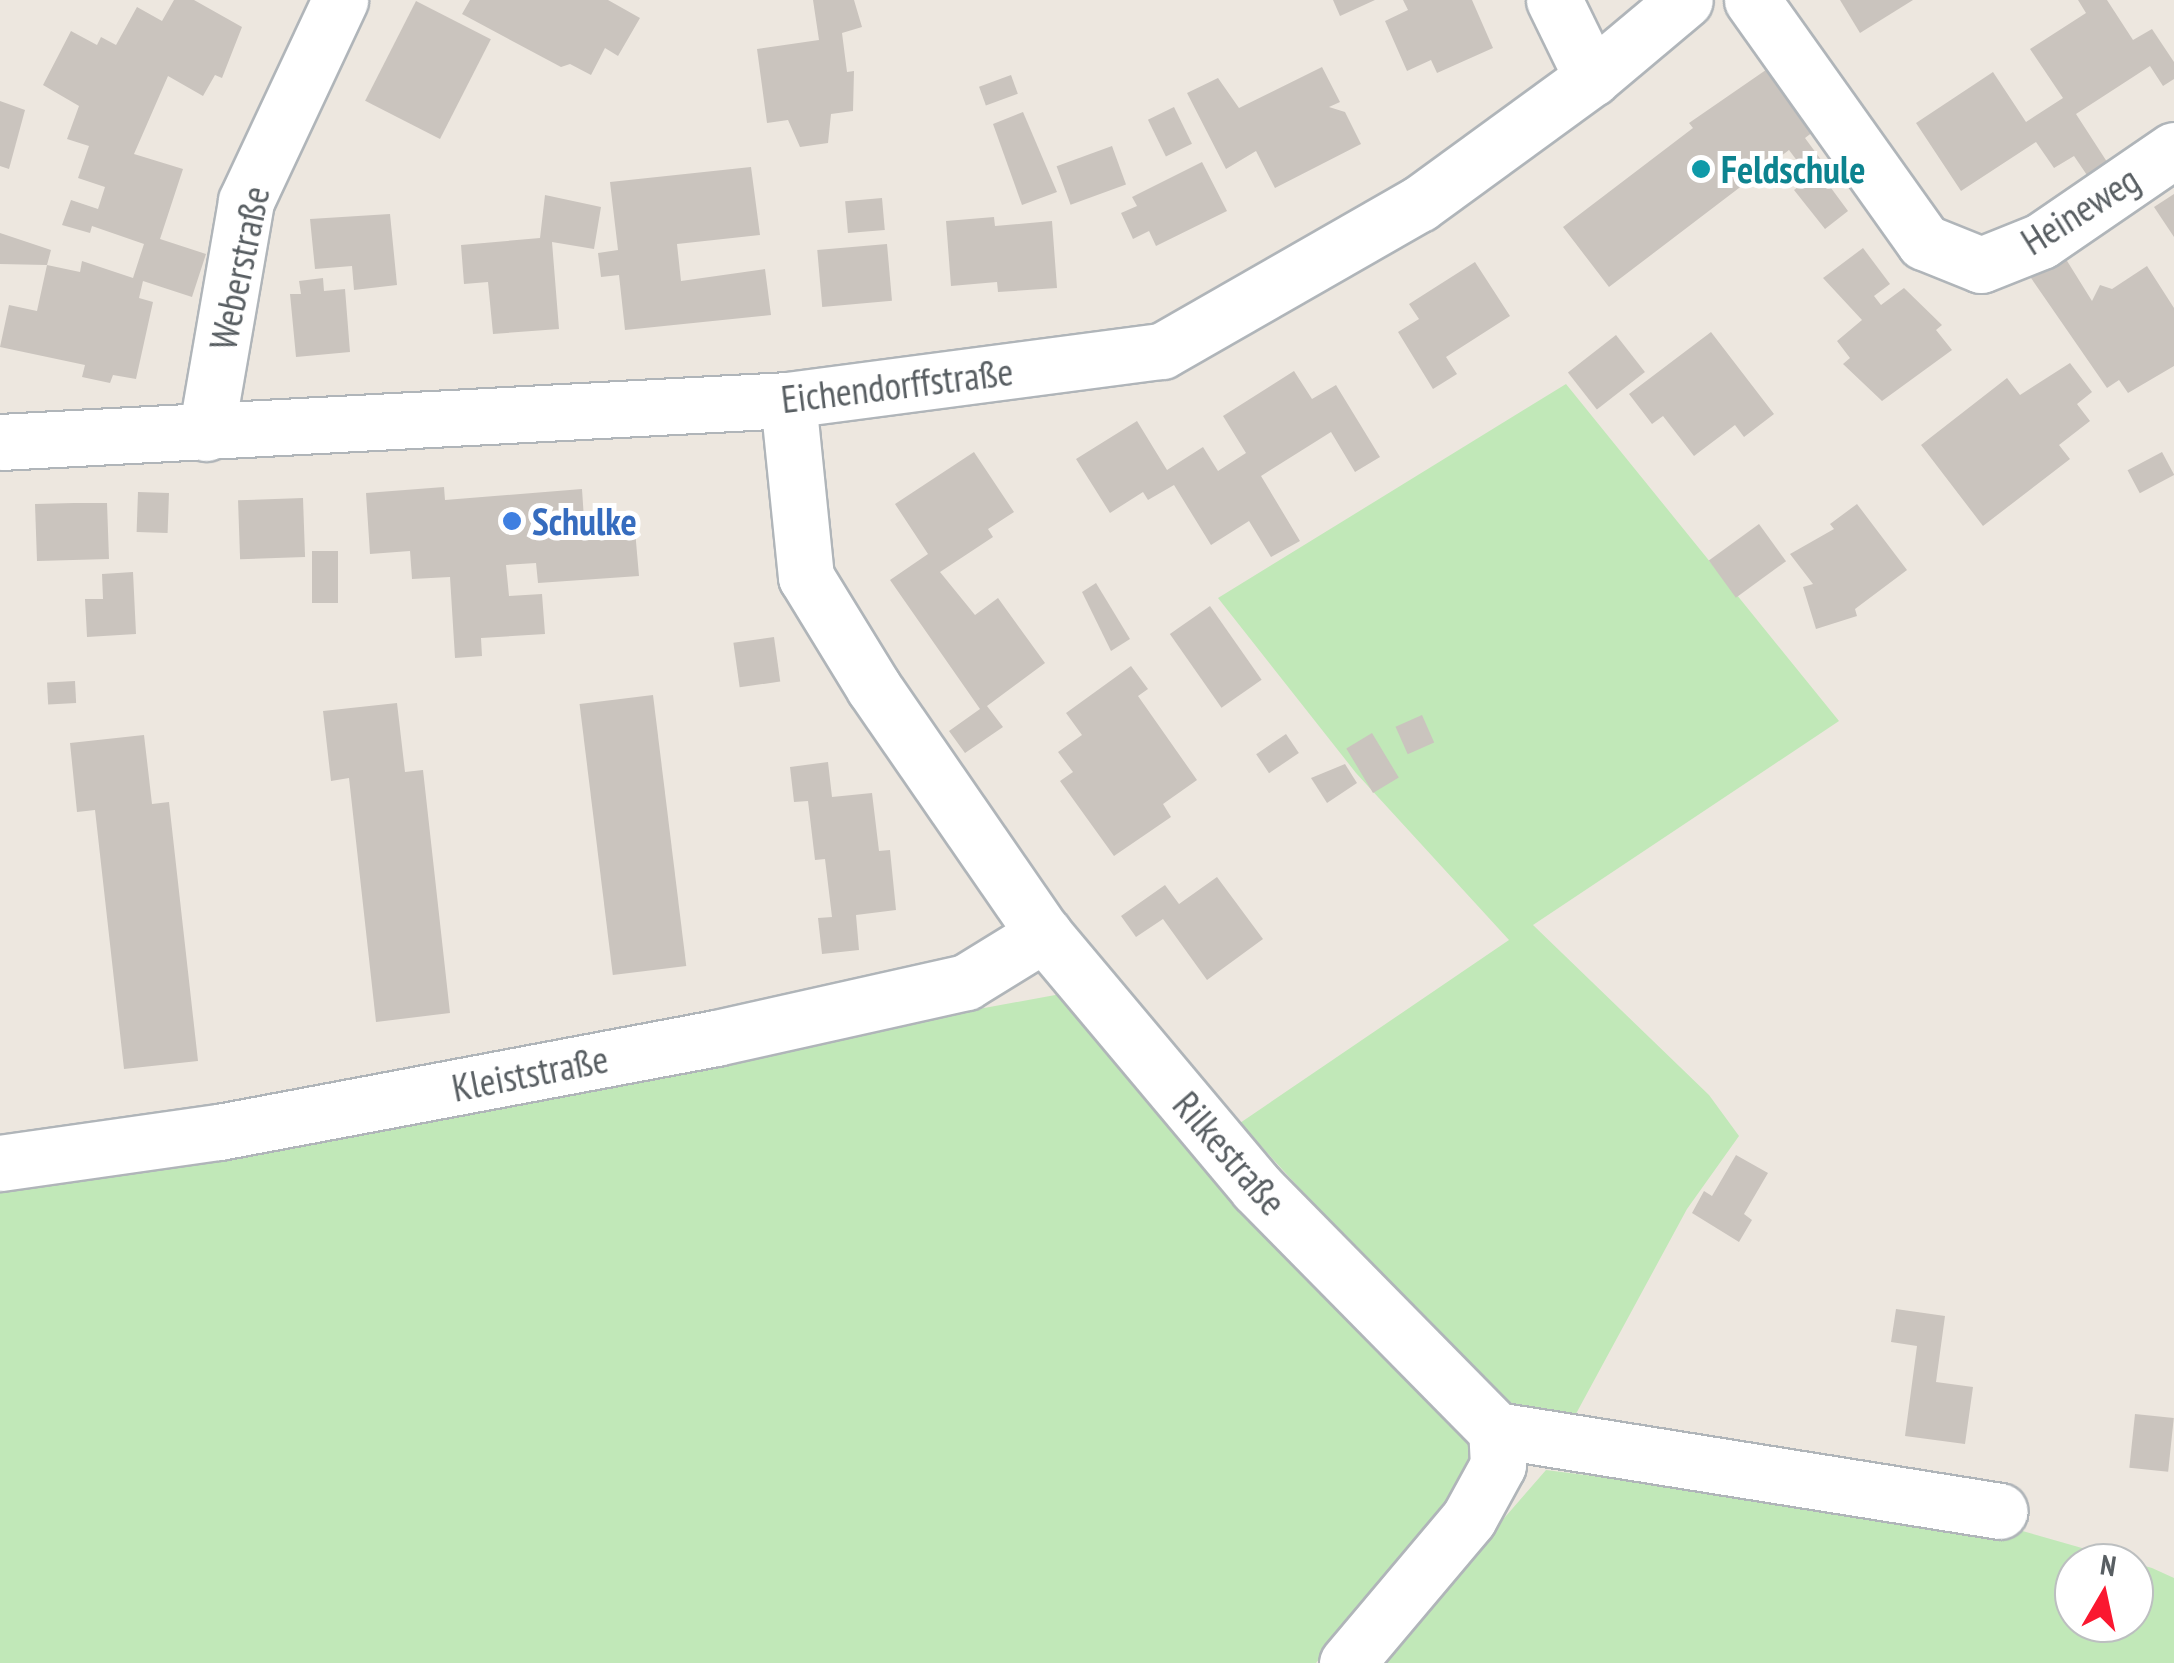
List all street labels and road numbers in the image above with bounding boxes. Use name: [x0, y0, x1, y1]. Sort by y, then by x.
street label: Heineweg: [2013, 156, 2147, 264]
street label: Weberstraße: [199, 182, 279, 354]
street label: Eichendorffstraße: [779, 348, 1015, 422]
street label: Kleiststraße: [448, 1036, 612, 1110]
street label: Rilkestraße: [1164, 1082, 1296, 1224]

